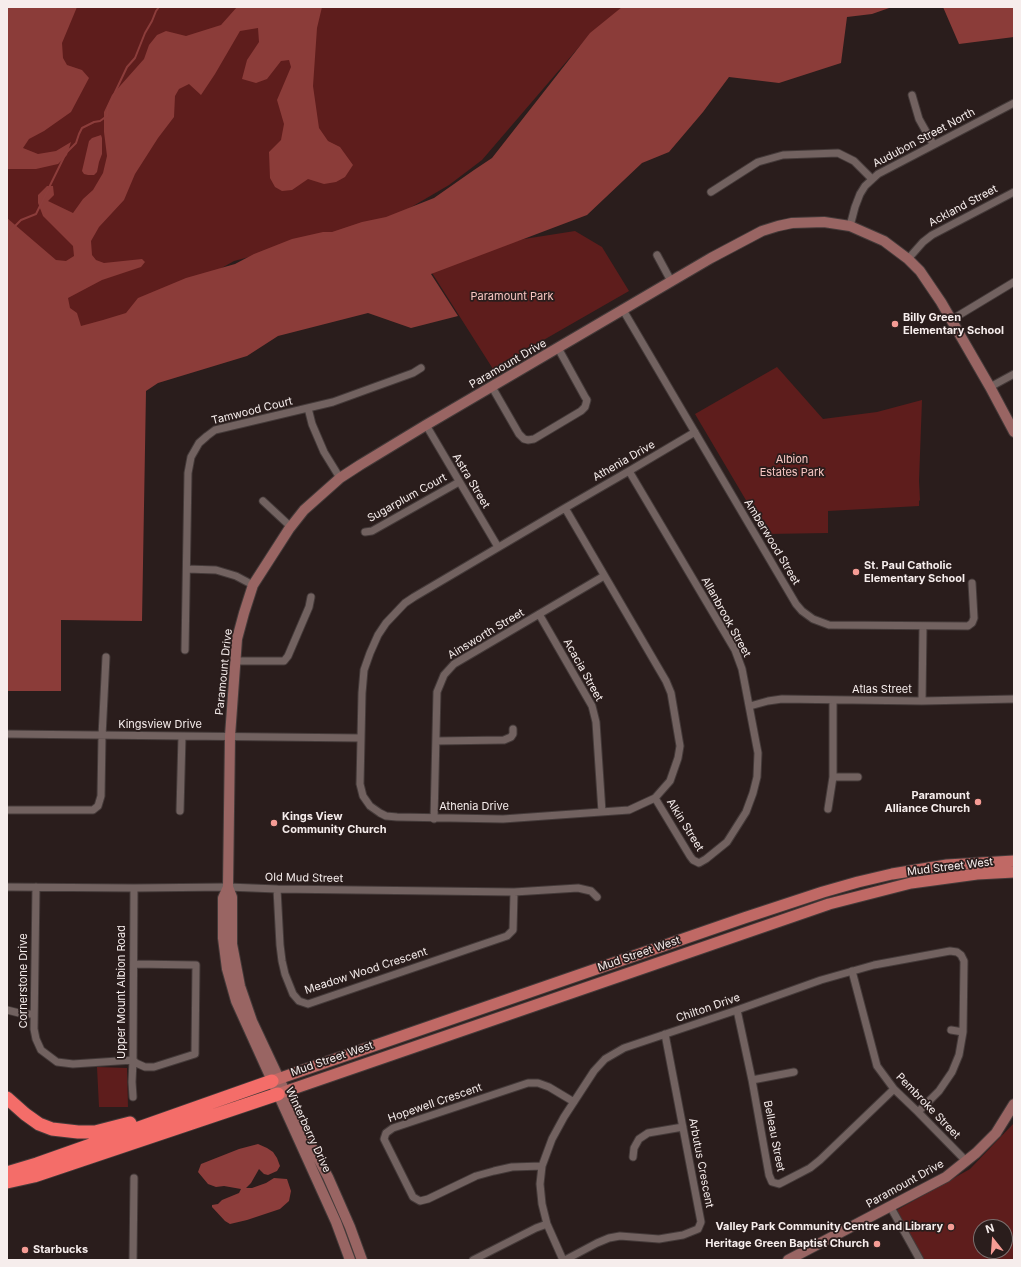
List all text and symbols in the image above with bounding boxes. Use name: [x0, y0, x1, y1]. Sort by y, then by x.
street label: Audubon Street North: [871, 105, 977, 171]
street label: Ackland Street: [926, 182, 1000, 230]
park label: Paramount Park: [471, 290, 553, 304]
place label: Billy Green Elementary School: [903, 311, 1004, 337]
marker: Billy Green Elementary School: [890, 319, 900, 329]
street label: Paramount Drive: [467, 337, 549, 391]
street label: Tamwood Court: [210, 395, 294, 427]
street label: Athenia Drive: [591, 438, 657, 484]
street label: Astra Street: [450, 451, 492, 511]
park label: Albion Estates Park: [760, 453, 824, 479]
street label: Sugarplum Court: [365, 471, 449, 525]
street label: Amberwood Street: [741, 497, 803, 587]
place label: St. Paul Catholic Elementary School: [864, 559, 965, 585]
marker: St. Paul Catholic Elementary School: [851, 567, 861, 577]
street label: Allanbrook Street: [698, 575, 754, 659]
street label: Ainsworth Street: [446, 606, 526, 662]
street label: Paramount Drive: [213, 628, 235, 716]
street label: Acacia Street: [560, 636, 606, 704]
street label: Atlas Street: [852, 683, 912, 697]
street label: Kingsview Drive: [118, 718, 202, 732]
place label: Paramount Alliance Church: [885, 789, 970, 815]
street label: Alkin Street: [664, 796, 706, 854]
marker: Paramount Alliance Church: [973, 797, 983, 807]
street label: Athenia Drive: [439, 800, 509, 814]
place label: Kings View Community Church: [282, 810, 386, 836]
marker: Kings View Community Church: [269, 818, 279, 828]
street label: Mud Street West: [906, 855, 994, 879]
street label: Old Mud Street: [265, 871, 343, 885]
street label: Upper Mount Albion Road: [115, 925, 129, 1059]
street label: Cornerstone Drive: [17, 933, 31, 1029]
street label: Mud Street West: [596, 934, 682, 974]
street label: Meadow Wood Crescent: [303, 945, 429, 997]
street label: Chilton Drive: [674, 991, 742, 1025]
street label: Mud Street West: [289, 1039, 375, 1079]
street label: Pembroke Street: [893, 1070, 963, 1142]
street label: Hopewell Crescent: [386, 1081, 484, 1125]
street label: Winterberry Drive: [282, 1085, 334, 1175]
street label: Belleau Street: [761, 1099, 787, 1173]
street label: Arbutus Crescent: [686, 1117, 716, 1209]
street label: Paramount Drive: [864, 1157, 946, 1211]
north arrow: [973, 1219, 1013, 1259]
place label: Valley Park Community Centre and Library: [716, 1220, 943, 1234]
text: N: [984, 1221, 996, 1236]
marker: Valley Park Community Centre and Library: [946, 1222, 956, 1232]
place label: Heritage Green Baptist Church: [705, 1237, 869, 1251]
marker: Heritage Green Baptist Church: [872, 1239, 882, 1249]
place label: Starbucks: [33, 1243, 88, 1257]
marker: Starbucks: [20, 1245, 30, 1255]

